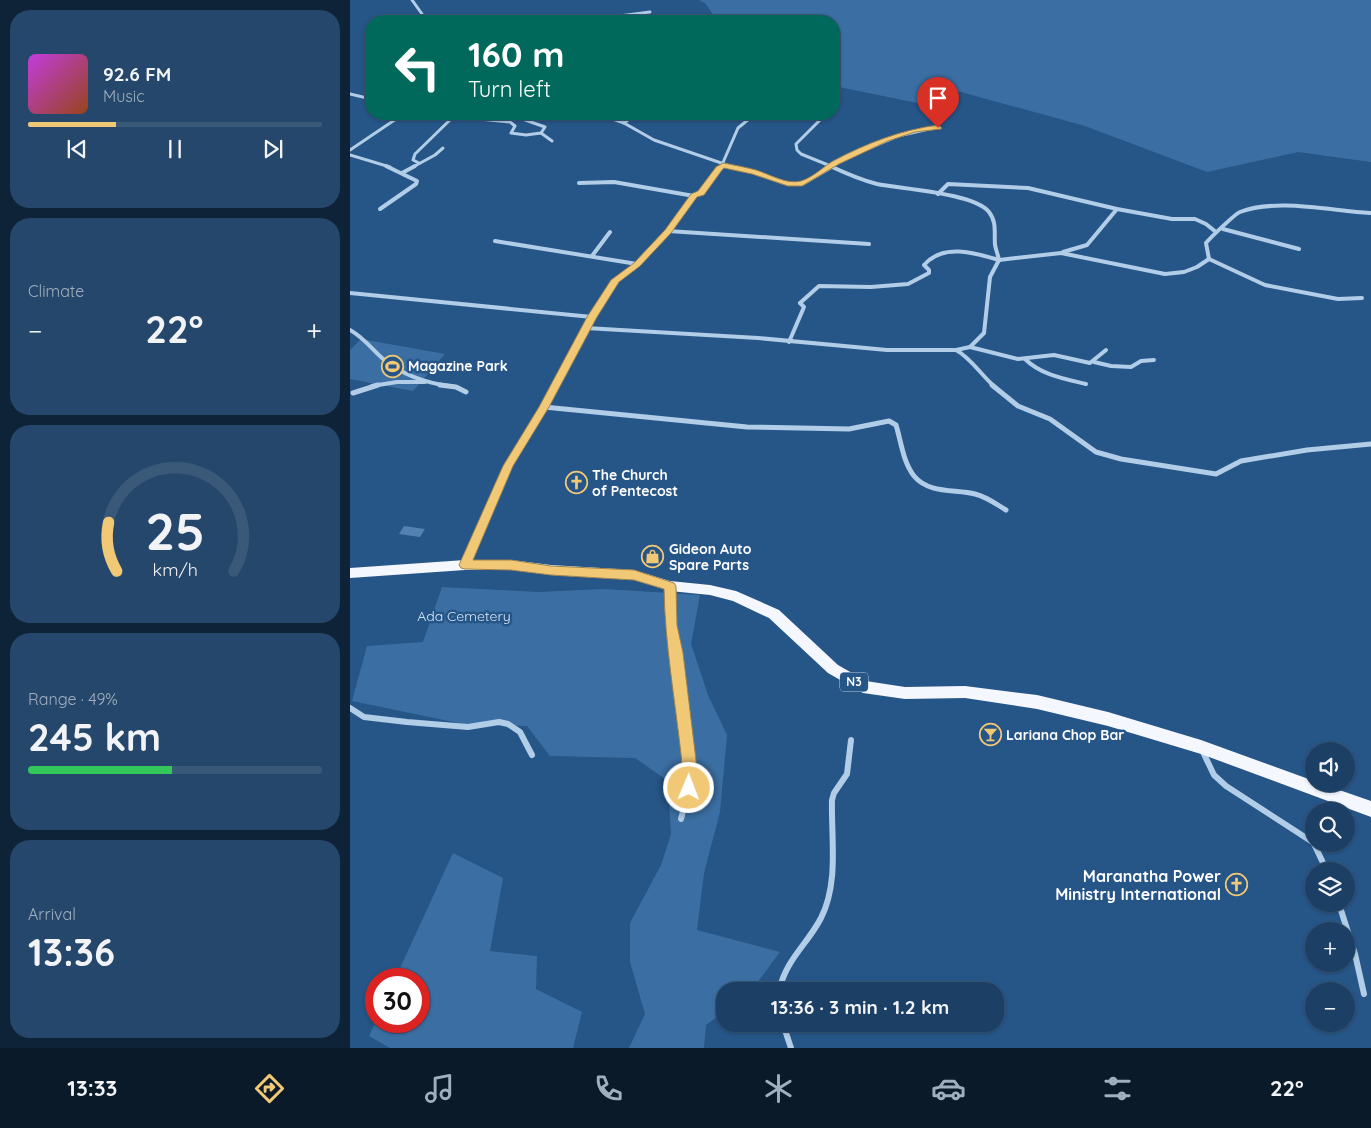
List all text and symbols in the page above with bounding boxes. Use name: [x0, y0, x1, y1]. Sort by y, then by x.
text: 160 m: [468, 32, 565, 76]
icon: left: [385, 35, 450, 100]
text: 92.6 FM: [103, 62, 171, 86]
text: Turn left: [468, 75, 551, 103]
pin: [917, 77, 959, 128]
icon: arrive: [924, 84, 952, 112]
text: Music: [103, 86, 145, 106]
icon: previous: [63, 135, 91, 163]
icon: pause: [161, 135, 189, 163]
icon: next: [259, 135, 287, 163]
text: Climate: [28, 281, 84, 301]
text: 22°: [145, 305, 203, 353]
text: −: [28, 313, 43, 348]
text: +: [306, 313, 322, 348]
sports icon: Magazine Park: [380, 354, 404, 378]
place label: Magazine Park: [408, 357, 508, 375]
place label: The Church of Pentecost: [592, 466, 678, 500]
church icon: The Church of Pentecost: [564, 471, 588, 495]
text: 25: [145, 498, 205, 563]
place label: Gideon Auto Spare Parts: [669, 540, 752, 574]
shop icon: Gideon Auto Spare Parts: [641, 545, 665, 569]
text: km/h: [152, 558, 198, 580]
park label: Ada Cemetery: [417, 607, 511, 625]
road number: N3: [840, 672, 868, 692]
text: Range · 49%: [28, 689, 118, 709]
text: 245 km: [28, 713, 161, 761]
bar icon: Lariana Chop Bar: [978, 723, 1002, 747]
place label: Lariana Chop Bar: [1006, 726, 1124, 744]
map controls: [1305, 742, 1355, 1032]
button: sound: [1305, 742, 1355, 792]
position arrow: [662, 761, 714, 813]
button: search: [1305, 802, 1355, 852]
button: layers: [1305, 862, 1355, 912]
place label: Maranatha Power Ministry International: [1055, 866, 1221, 904]
church icon: Maranatha Power Ministry International: [1225, 873, 1249, 897]
text: Arrival: [28, 904, 76, 924]
button: +: [1305, 922, 1355, 972]
text: 13:36: [28, 928, 115, 976]
speed limit sign: 30: [365, 968, 430, 1033]
button: −: [1305, 982, 1355, 1032]
text: 13:36 · 3 min · 1.2 km: [771, 995, 949, 1019]
icon: directions: [252, 1071, 287, 1106]
icon: music: [422, 1071, 457, 1106]
icon: phone: [591, 1071, 626, 1106]
icon: climate: [761, 1071, 796, 1106]
icon: car: [931, 1071, 966, 1106]
icon: filters: [1100, 1071, 1135, 1106]
text: 13:33: [67, 1074, 117, 1102]
text: 22°: [1270, 1074, 1304, 1102]

